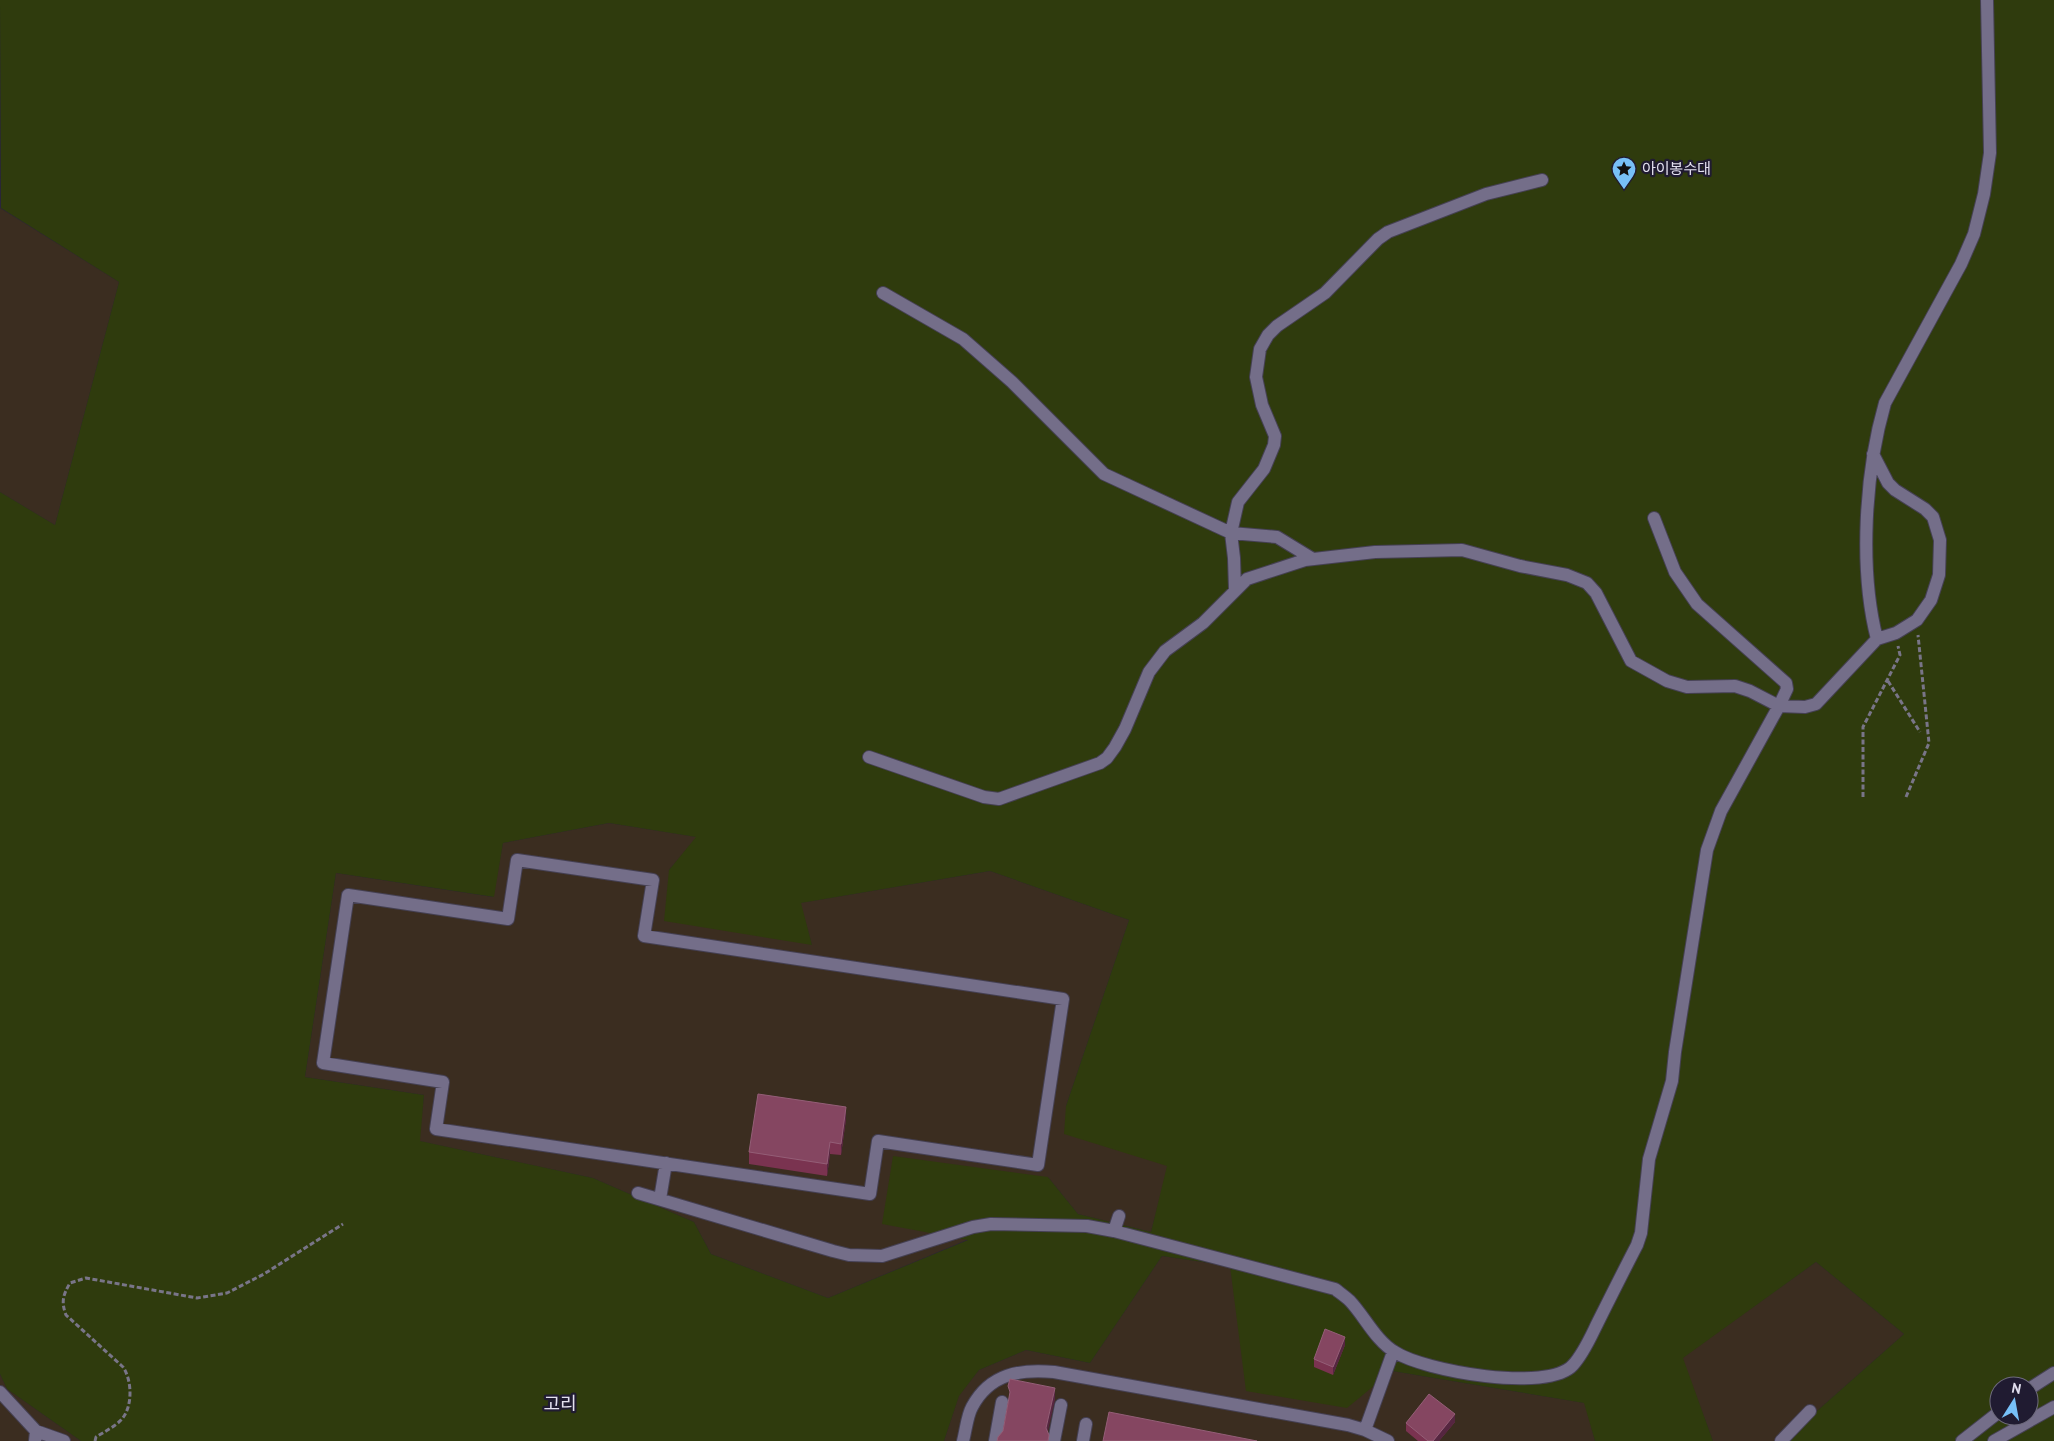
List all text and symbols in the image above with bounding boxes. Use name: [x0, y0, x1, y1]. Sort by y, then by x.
place icon: 아이봉수대: [1611, 156, 1637, 190]
place label: 아이봉수대: [1642, 159, 1711, 178]
north arrow: [1989, 1376, 2039, 1426]
text: N: [2010, 1379, 2023, 1398]
district label: 고리: [543, 1392, 577, 1415]

